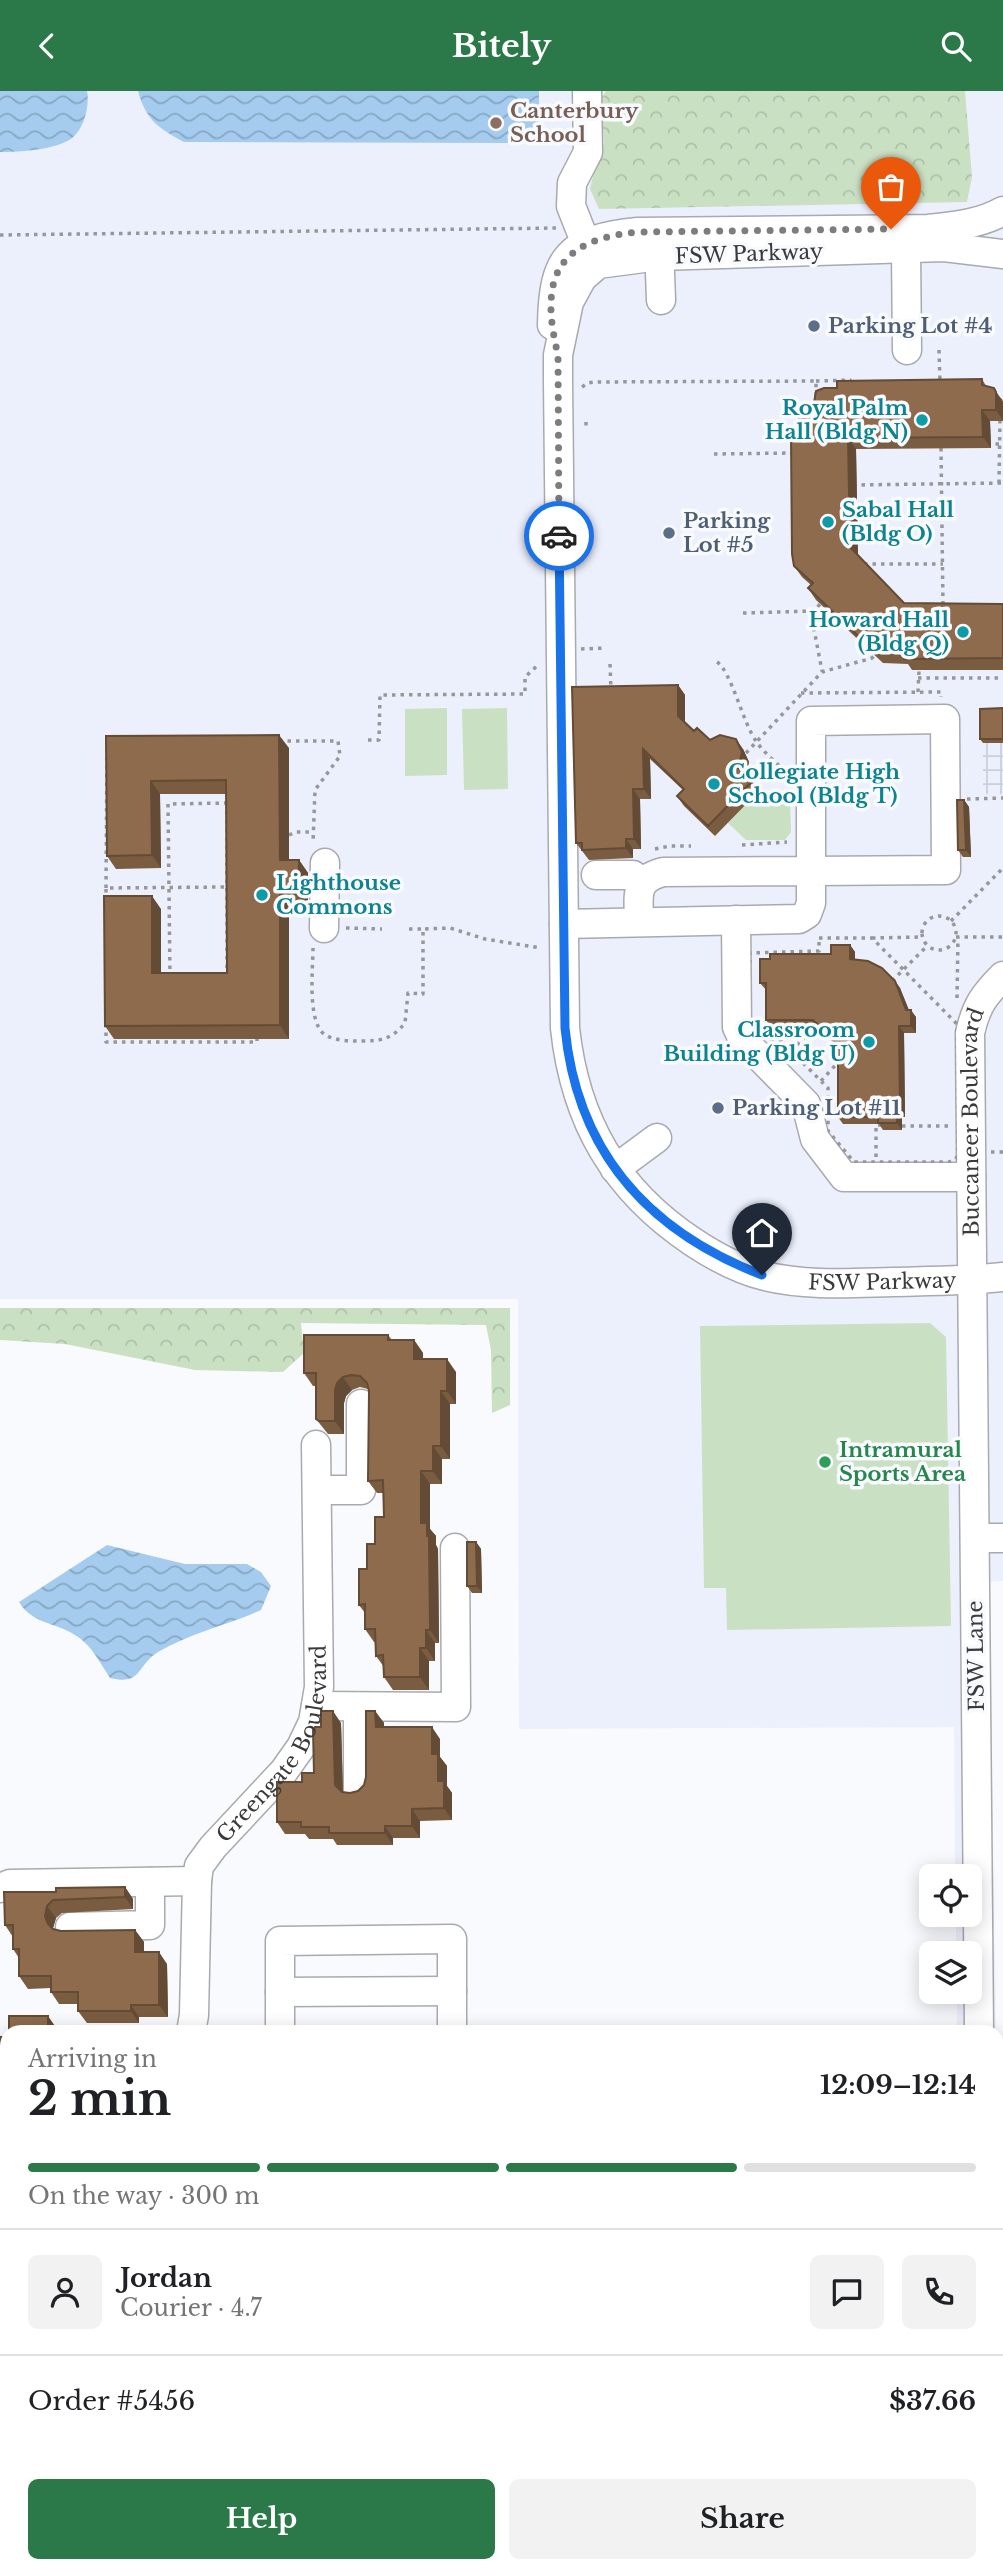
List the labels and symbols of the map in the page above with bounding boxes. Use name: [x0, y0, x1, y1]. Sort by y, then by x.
place label: Canterbury School: [510, 98, 639, 148]
marker: Canterbury School: [488, 115, 504, 131]
pin: [861, 157, 921, 229]
street label: FSW Parkway: [674, 238, 824, 270]
place label: Parking Lot #4: [828, 313, 992, 339]
marker: Parking Lot #4: [806, 318, 822, 334]
place label: Royal Palm Hall (Bldg N): [765, 395, 908, 445]
marker: Royal Palm Hall (Bldg N): [914, 412, 930, 428]
place label: Sabal Hall (Bldg O): [842, 497, 955, 547]
courier: [524, 501, 594, 571]
place label: Parking Lot #5: [683, 508, 771, 558]
marker: Sabal Hall (Bldg O): [820, 514, 836, 530]
marker: Parking Lot #5: [661, 525, 677, 541]
place label: Howard Hall (Bldg Q): [808, 607, 950, 657]
marker: Howard Hall (Bldg Q): [955, 624, 971, 640]
place label: Collegiate High School (Bldg T): [728, 759, 900, 809]
marker: Collegiate High School (Bldg T): [706, 776, 722, 792]
place label: Lighthouse Commons: [276, 870, 401, 920]
marker: Lighthouse Commons: [254, 887, 270, 903]
street label: Buccaneer Boulevard: [957, 1004, 990, 1237]
place label: Classroom Building (Bldg U): [663, 1017, 855, 1067]
marker: Classroom Building (Bldg U): [861, 1034, 877, 1050]
place label: Parking Lot #11: [732, 1095, 901, 1121]
marker: Parking Lot #11: [710, 1100, 726, 1116]
pin: [732, 1203, 792, 1275]
street label: FSW Parkway: [807, 1267, 958, 1296]
place label: Intramural Sports Area: [839, 1437, 966, 1487]
marker: Intramural Sports Area: [817, 1454, 833, 1470]
street label: FSW Lane: [962, 1600, 990, 1712]
street label: Greengate Boulevard: [211, 1645, 332, 1848]

